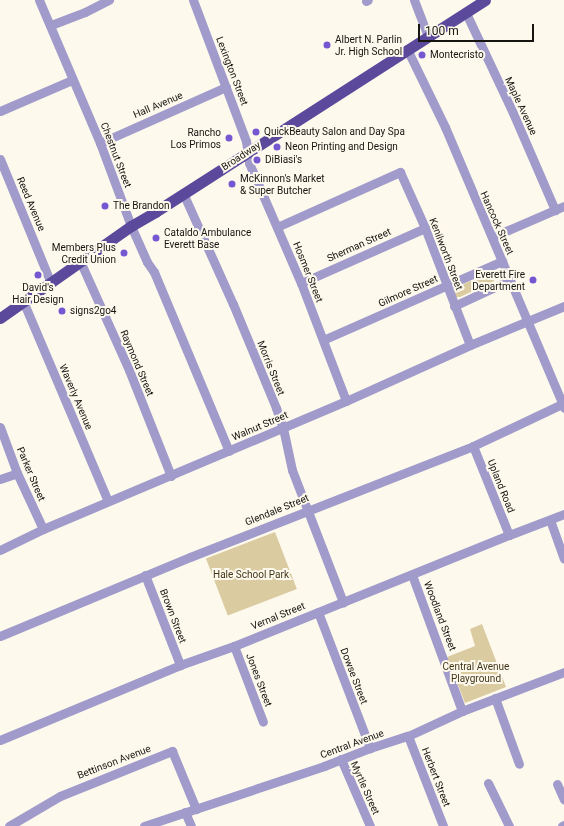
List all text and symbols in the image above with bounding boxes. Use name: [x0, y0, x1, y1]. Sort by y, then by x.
scale bar: [420, 16, 536, 42]
text: 100 m: [425, 24, 459, 38]
place label: Albert N. Parlin Jr. High School: [335, 33, 402, 56]
street label: Lexington Street: [213, 35, 251, 107]
marker: Albert N. Parlin Jr. High School: [322, 40, 332, 50]
place label: Montecristo: [430, 49, 484, 61]
marker: Montecristo: [417, 50, 427, 60]
street label: Maple Avenue: [502, 75, 540, 137]
street label: Hall Avenue: [131, 89, 185, 121]
street label: Chestnut Street: [98, 121, 134, 189]
place label: Rancho Los Primos: [171, 126, 221, 150]
place label: QuickBeauty Salon and Day Spa: [264, 126, 405, 138]
marker: QuickBeauty Salon and Day Spa: [251, 127, 261, 137]
marker: Rancho Los Primos: [224, 133, 234, 143]
street label: Broadway: [219, 139, 263, 173]
place label: Neon Printing and Design: [285, 141, 398, 153]
marker: Neon Printing and Design: [272, 142, 282, 152]
place label: DiBiasi's: [265, 154, 302, 166]
marker: DiBiasi's: [252, 155, 262, 165]
place label: McKinnon's Market & Super Butcher: [240, 172, 325, 196]
street label: Reed Avenue: [14, 175, 48, 233]
marker: McKinnon's Market & Super Butcher: [227, 179, 237, 189]
street label: Hancock Street: [478, 189, 516, 257]
place label: The Brandon: [113, 200, 170, 212]
marker: The Brandon: [100, 201, 110, 211]
street label: Kenilworth Street: [427, 216, 465, 292]
place label: Cataldo Ambulance Everett Base: [164, 226, 251, 250]
street label: Sherman Street: [325, 226, 393, 264]
marker: Cataldo Ambulance Everett Base: [151, 233, 161, 243]
street label: Hosmer Street: [290, 240, 326, 304]
place label: Members Plus Credit Union: [52, 241, 116, 264]
marker: Members Plus Credit Union: [119, 248, 129, 258]
place label: Everett Fire Department: [472, 268, 525, 292]
marker: David's Hair Design: [33, 270, 43, 280]
street label: Gilmore Street: [377, 273, 439, 309]
marker: Everett Fire Department: [528, 275, 538, 285]
place label: David's Hair Design: [12, 281, 64, 304]
place label: signs2go4: [70, 305, 116, 317]
marker: signs2go4: [57, 306, 67, 316]
street label: Raymond Street: [118, 328, 156, 398]
street label: Morris Street: [255, 339, 287, 397]
street label: Waverly Avenue: [57, 362, 95, 432]
street label: Walnut Street: [230, 409, 290, 443]
street label: Parker Street: [14, 445, 48, 503]
street label: Upland Road: [485, 458, 517, 514]
street label: Glendale Street: [243, 492, 311, 528]
park label: Hale School Park: [213, 569, 289, 581]
street label: Woodland Street: [421, 579, 459, 653]
street label: Brown Street: [157, 587, 189, 645]
street label: Vernal Street: [249, 600, 307, 632]
street label: Dowse Street: [338, 646, 370, 706]
street label: Jones Street: [243, 652, 275, 708]
park label: Central Avenue Playground: [443, 660, 509, 684]
street label: Central Avenue: [319, 727, 385, 761]
street label: Bettinson Avenue: [76, 742, 152, 782]
street label: Herbert Street: [419, 746, 453, 808]
street label: Myrtle Street: [348, 760, 382, 816]

